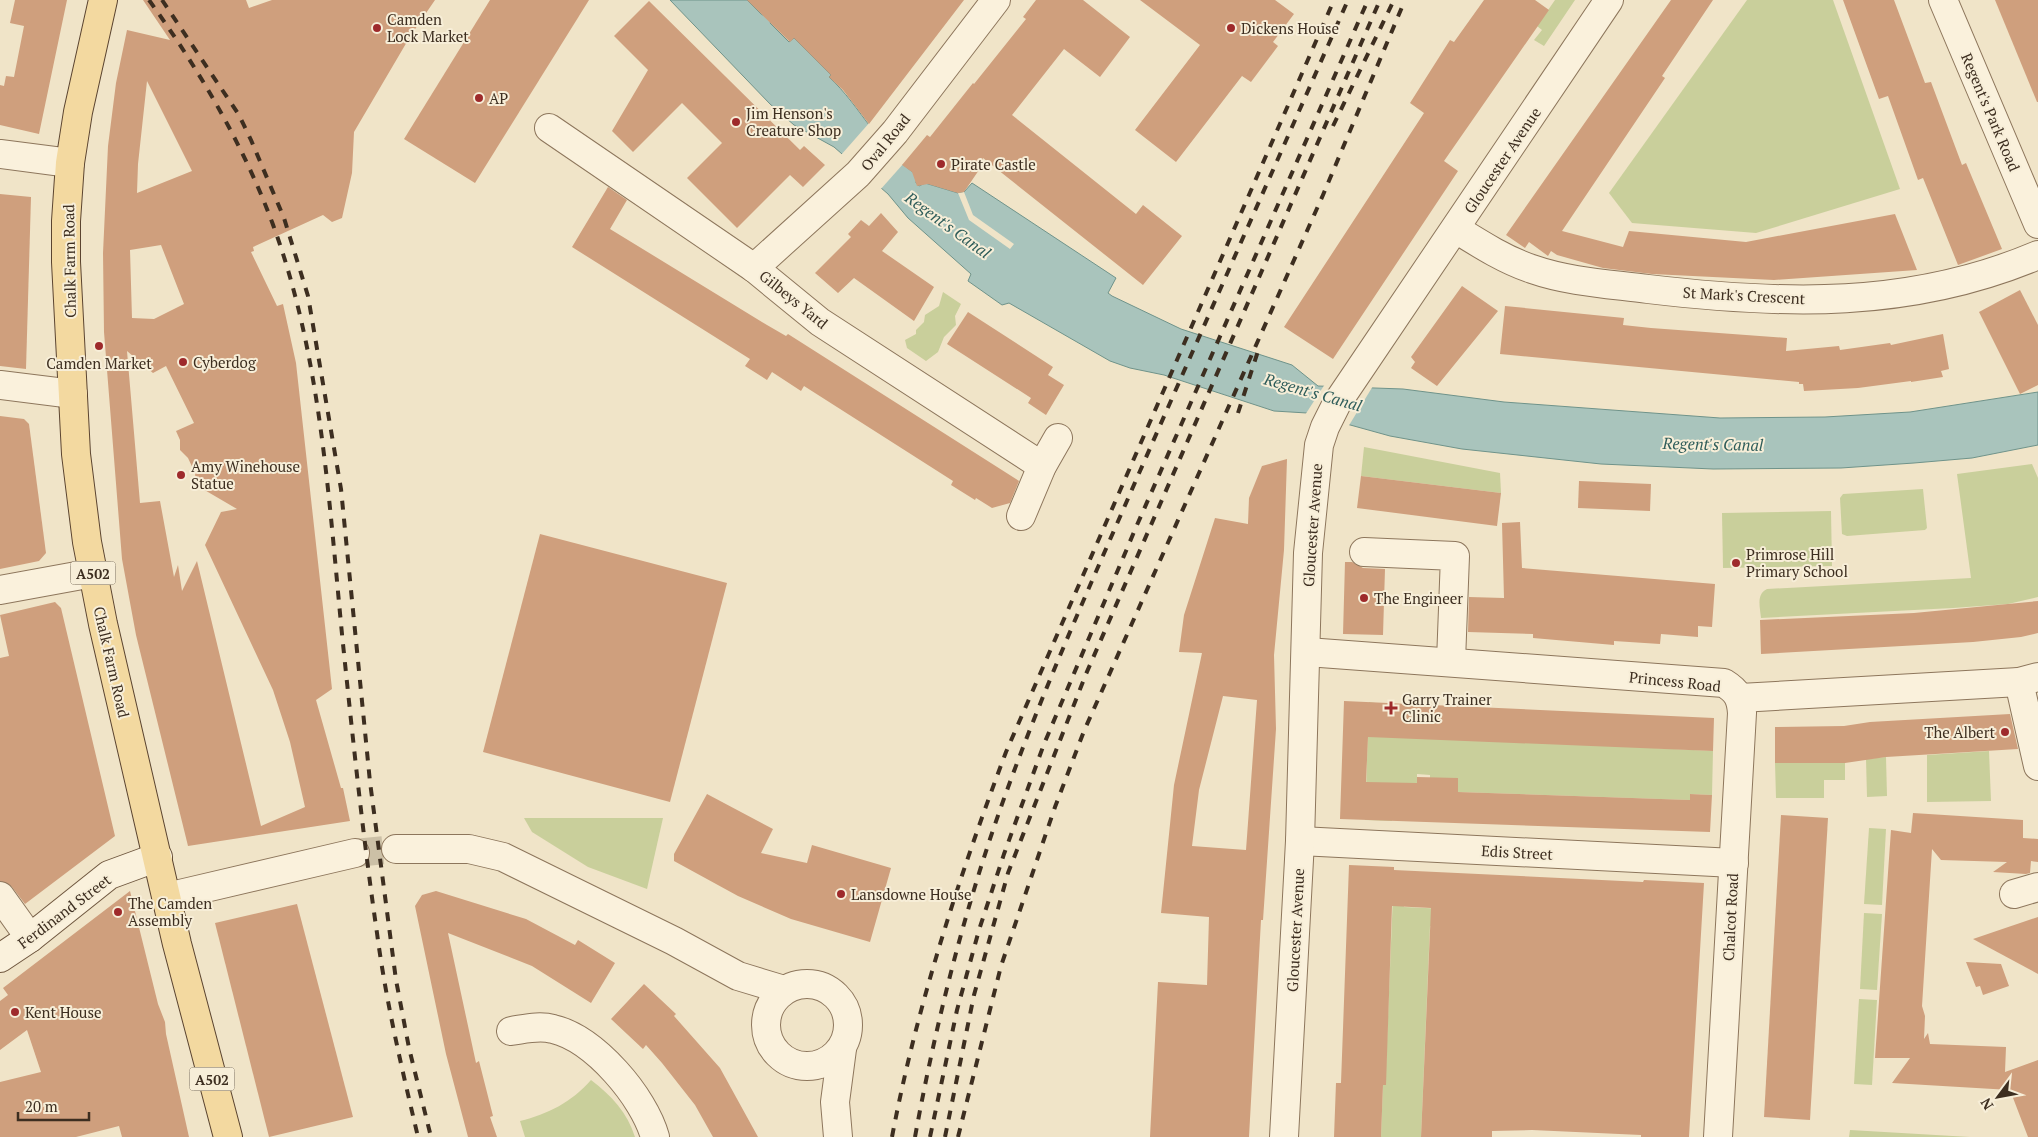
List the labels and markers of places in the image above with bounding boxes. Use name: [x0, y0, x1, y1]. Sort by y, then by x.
place label: Camden Lock Market: [387, 9, 469, 46]
place label: Dickens House: [1241, 18, 1339, 38]
marker: Camden Lock Market: [371, 22, 383, 34]
marker: Dickens House: [1225, 22, 1237, 34]
place label: AP: [489, 88, 508, 108]
marker: AP: [473, 92, 485, 104]
place label: Jim Henson's Creature Shop: [746, 103, 841, 140]
marker: Jim Henson's Creature Shop: [730, 116, 742, 128]
place label: Pirate Castle: [951, 154, 1036, 174]
marker: Pirate Castle: [935, 158, 947, 170]
marker: Camden Market: [93, 340, 105, 352]
place label: Cyberdog: [193, 352, 257, 372]
place label: Camden Market: [46, 353, 152, 373]
marker: Cyberdog: [177, 356, 189, 368]
place label: Amy Winehouse Statue: [191, 456, 300, 493]
marker: Amy Winehouse Statue: [175, 469, 187, 481]
place label: Primrose Hill Primary School: [1746, 544, 1848, 581]
marker: Primrose Hill Primary School: [1730, 557, 1742, 569]
place label: The Engineer: [1374, 588, 1463, 608]
marker: The Engineer: [1358, 592, 1370, 604]
place label: Garry Trainer Clinic: [1402, 689, 1492, 726]
marker: Garry Trainer Clinic: [1384, 701, 1398, 715]
place label: The Albert: [1924, 722, 1995, 742]
marker: The Albert: [1999, 726, 2011, 738]
place label: Lansdowne House: [851, 884, 972, 904]
marker: Lansdowne House: [835, 888, 847, 900]
place label: The Camden Assembly: [128, 893, 212, 930]
marker: The Camden Assembly: [112, 906, 124, 918]
place label: Kent House: [25, 1002, 102, 1022]
marker: Kent House: [9, 1006, 21, 1018]

